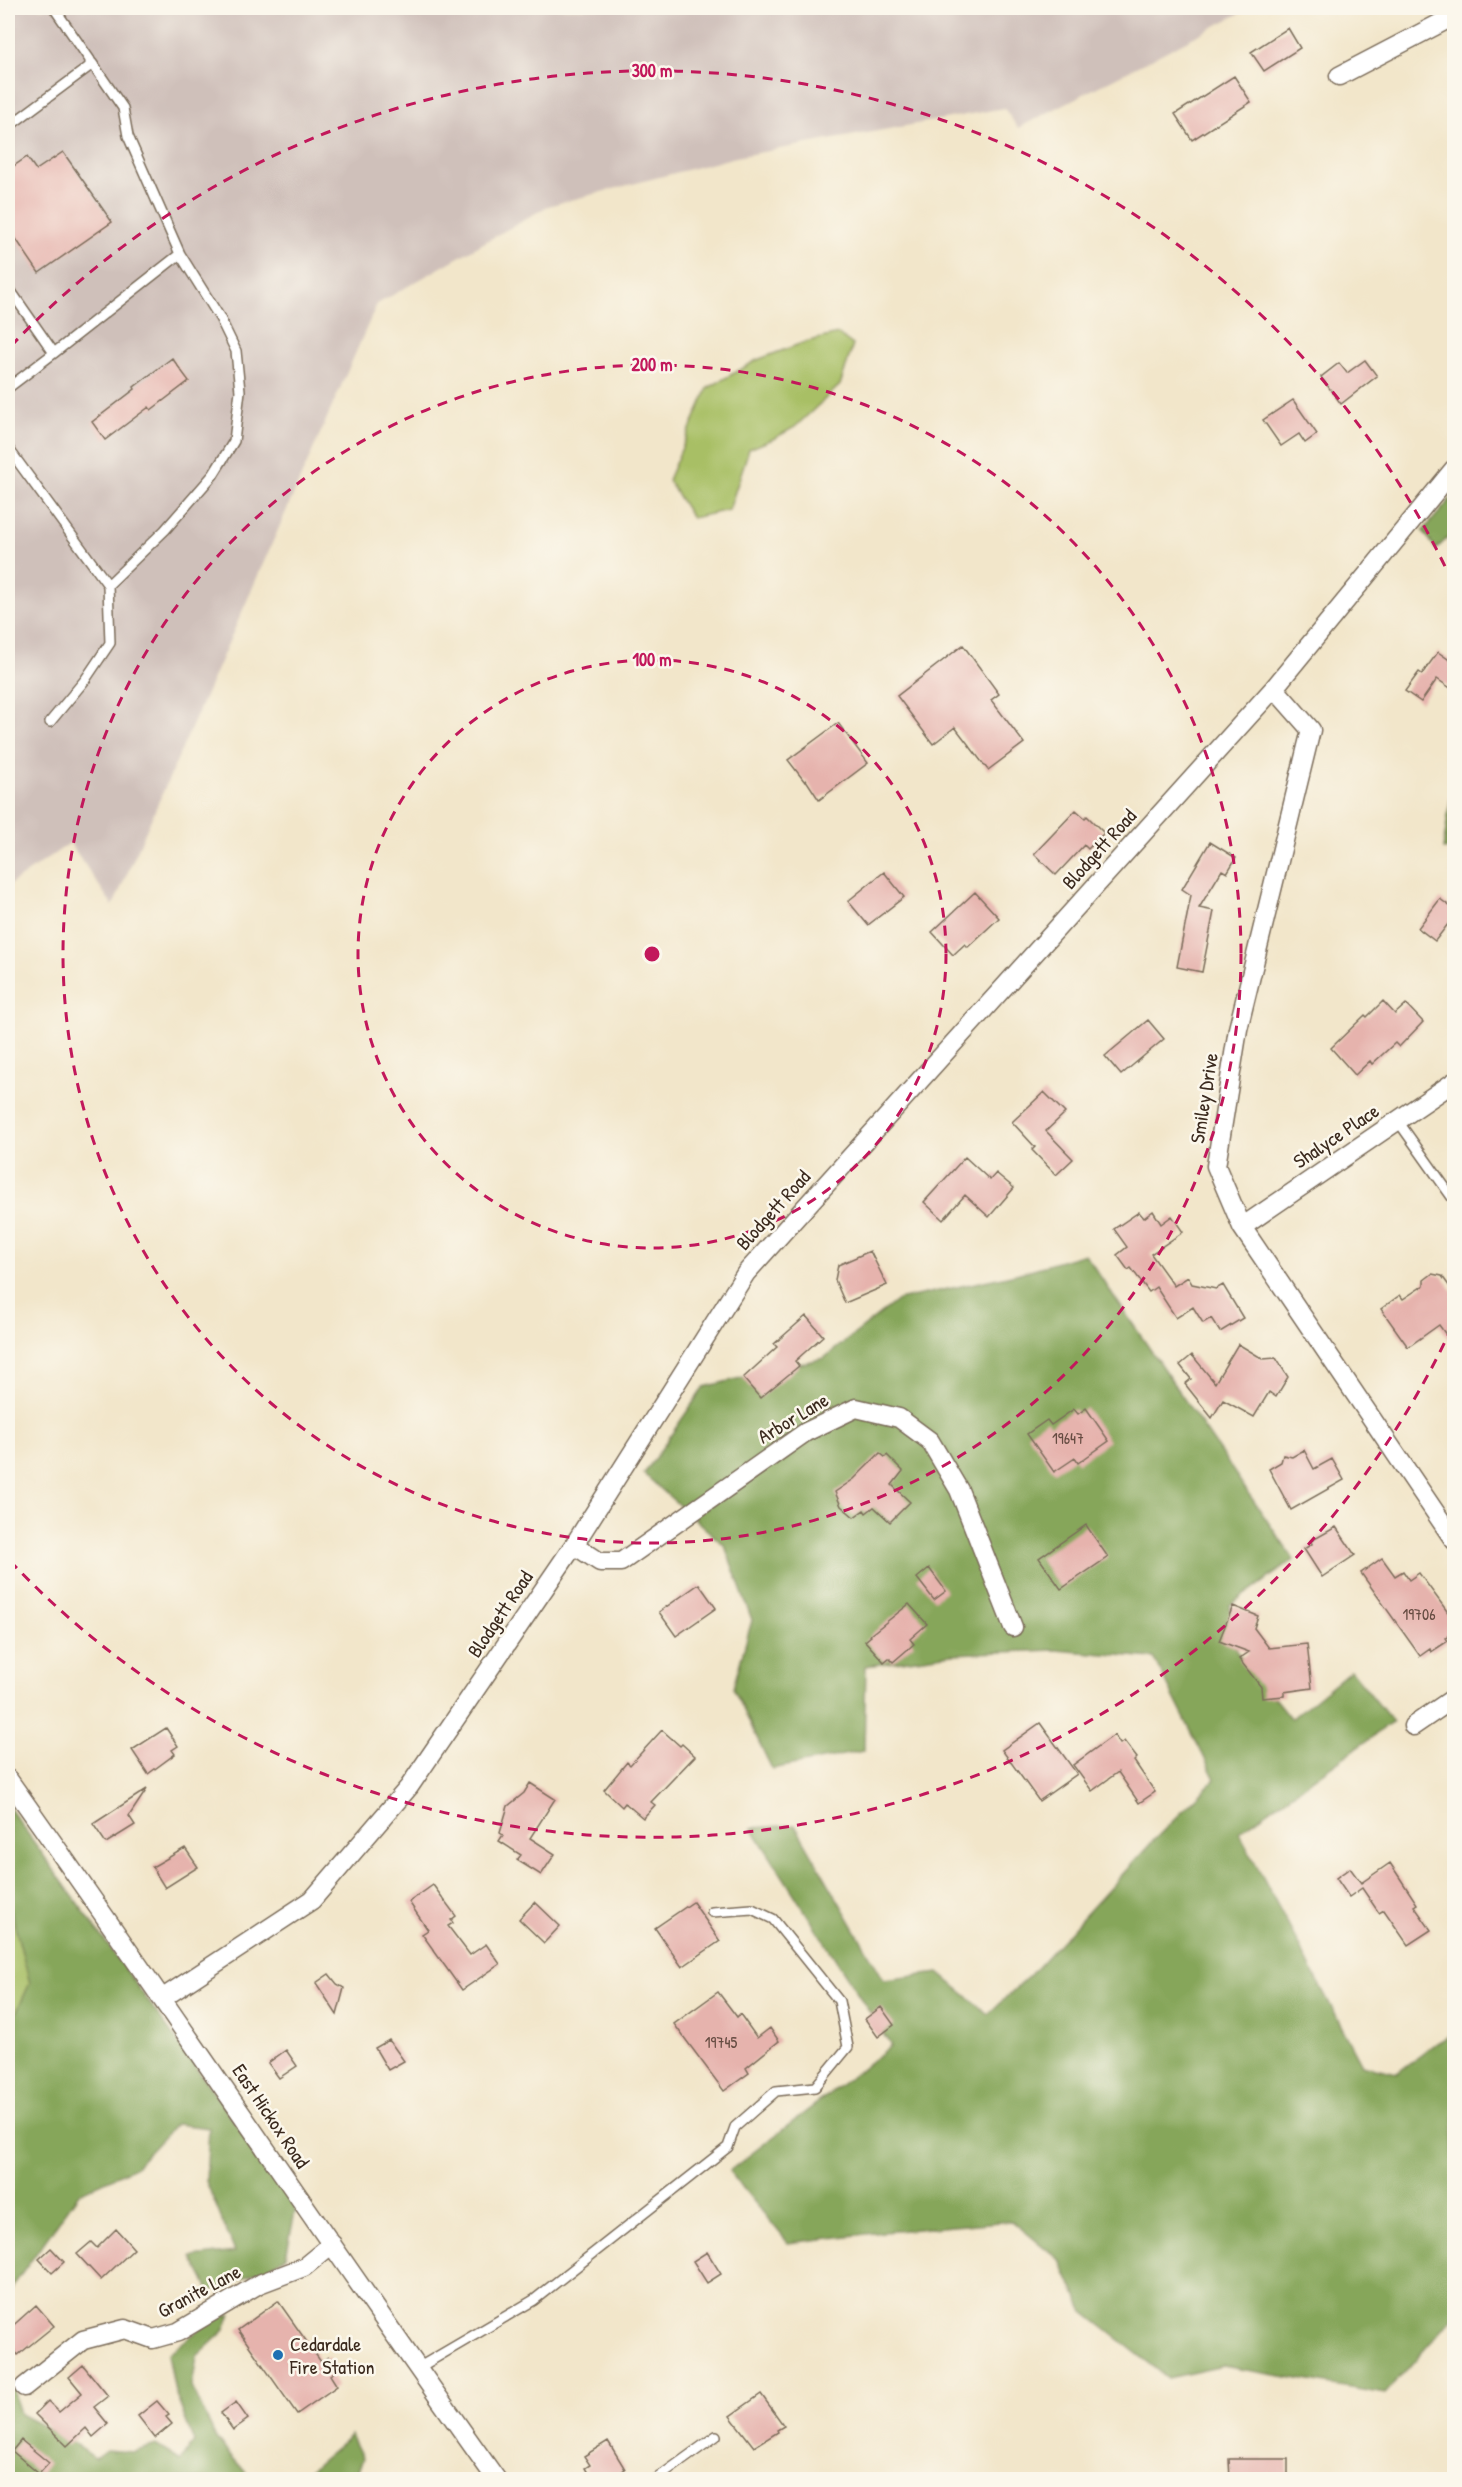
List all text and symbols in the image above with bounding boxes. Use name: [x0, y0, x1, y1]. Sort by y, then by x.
text: 300 m: [632, 58, 672, 83]
text: 200 m: [632, 352, 672, 377]
text: 100 m: [632, 647, 672, 672]
street label: Blodgett Road: [1055, 803, 1142, 895]
centre of rings: [642, 944, 662, 964]
street label: Smiley Drive: [1183, 1051, 1224, 1145]
street label: Shalyce Place: [1288, 1097, 1384, 1174]
street label: Blodgett Road: [729, 1164, 816, 1256]
street label: Arbor Lane: [752, 1386, 833, 1449]
house number: 19647: [1052, 1427, 1084, 1449]
street label: Blodgett Road: [461, 1565, 539, 1662]
house number: 19706: [1402, 1603, 1436, 1625]
house number: 19745: [705, 2031, 737, 2053]
street label: East Hickox Road: [227, 2058, 316, 2173]
street label: Granite Lane: [153, 2257, 245, 2324]
place label: Cedardale Fire Station: [289, 2330, 375, 2380]
marker: Cedardale Fire Station: [271, 2348, 285, 2362]

